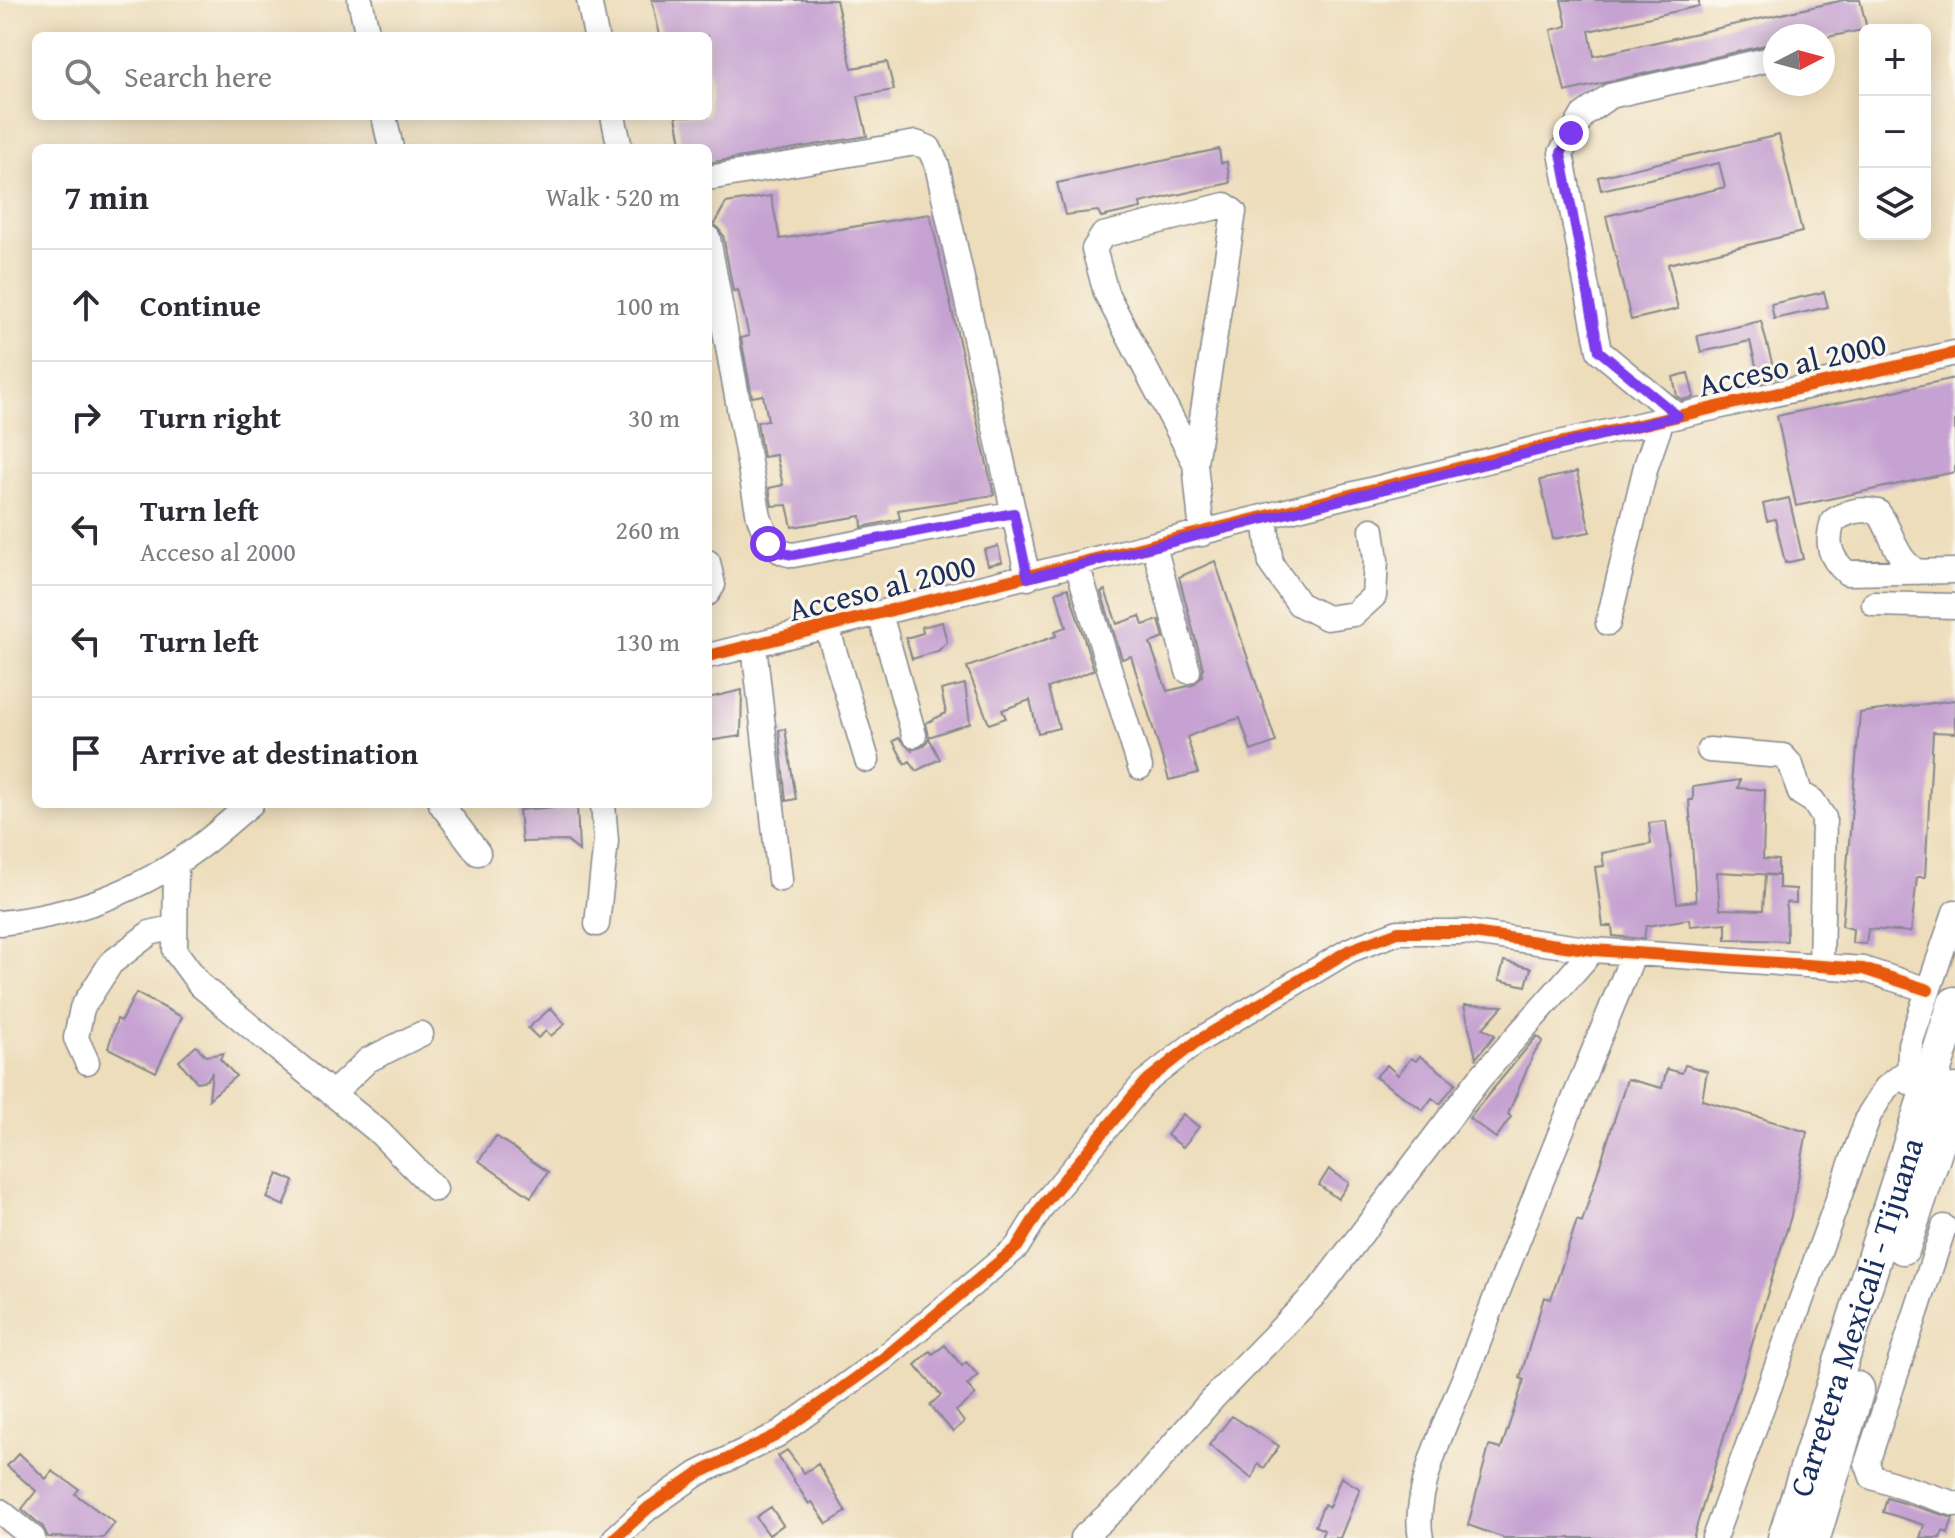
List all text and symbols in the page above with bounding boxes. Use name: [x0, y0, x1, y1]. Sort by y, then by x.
north arrow: [1763, 24, 1835, 96]
map controls: [1859, 24, 1931, 240]
button: +: [1859, 24, 1931, 96]
search box: [32, 32, 712, 120]
icon: search: [60, 54, 104, 98]
text: Search here: [124, 54, 272, 98]
button: −: [1859, 96, 1931, 168]
route end: [1553, 115, 1589, 151]
button: layers: [1859, 168, 1931, 240]
text: 7 min: [64, 172, 149, 221]
text: Walk · 520 m: [546, 177, 680, 216]
icon: ahead: [64, 283, 108, 327]
text: Continue: [140, 283, 261, 327]
text: 100 m: [615, 286, 680, 325]
street label: Acceso al 2000: [1693, 320, 1891, 408]
icon: right: [64, 395, 108, 439]
text: Turn right: [140, 395, 281, 439]
text: 30 m: [628, 398, 680, 437]
text: Turn left: [140, 488, 259, 532]
icon: left: [64, 507, 108, 551]
text: 260 m: [615, 510, 680, 549]
route start: [750, 526, 786, 562]
text: Acceso al 2000: [140, 532, 296, 571]
street label: Acceso al 2000: [783, 541, 981, 633]
icon: left: [64, 619, 108, 663]
text: Turn left: [140, 619, 259, 663]
text: 130 m: [615, 622, 680, 661]
icon: arrive: [64, 731, 108, 775]
text: Arrive at destination: [140, 731, 418, 775]
street label: Carretera Mexicali - Tijuana: [1776, 1132, 1935, 1502]

